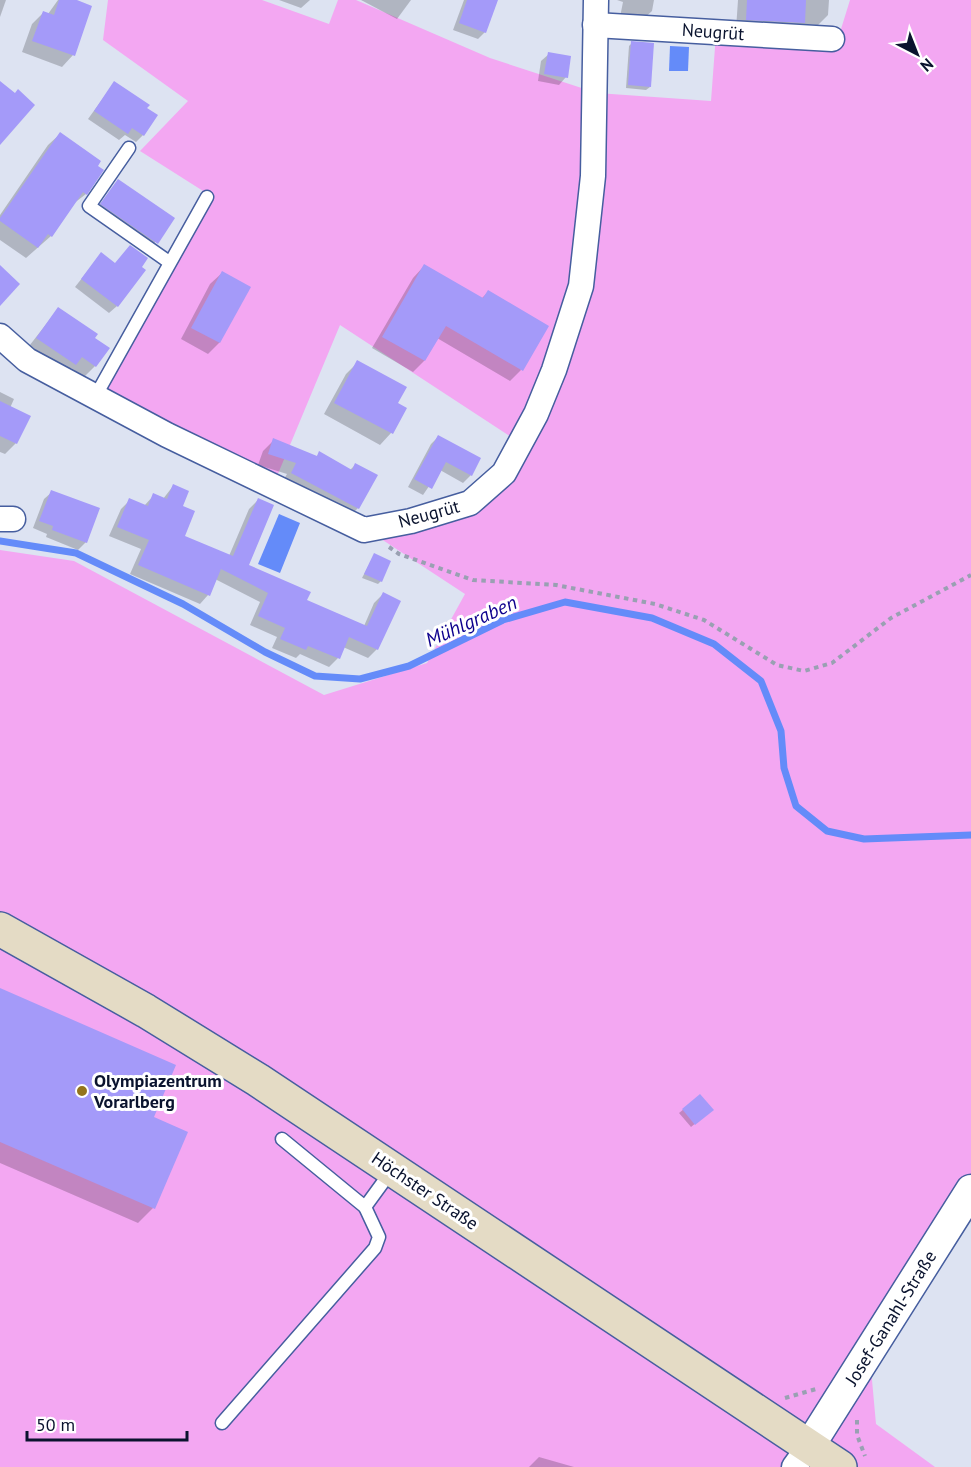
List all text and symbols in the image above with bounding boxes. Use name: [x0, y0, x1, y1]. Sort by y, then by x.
street label: Neugrüt: [681, 18, 745, 45]
north arrow: [887, 24, 947, 84]
text: N: [916, 54, 938, 76]
street label: Neugrüt: [396, 494, 462, 533]
water label: Mühlgraben: [421, 589, 521, 653]
place label: Olympiazentrum Vorarlberg: [93, 1069, 222, 1113]
marker: Olympiazentrum Vorarlberg: [75, 1084, 89, 1098]
street label: Höchster Straße: [368, 1146, 483, 1235]
street label: Josef-Ganahl-Straße: [839, 1246, 941, 1390]
scale bar: [27, 1404, 188, 1442]
text: 50 m: [36, 1413, 75, 1436]

